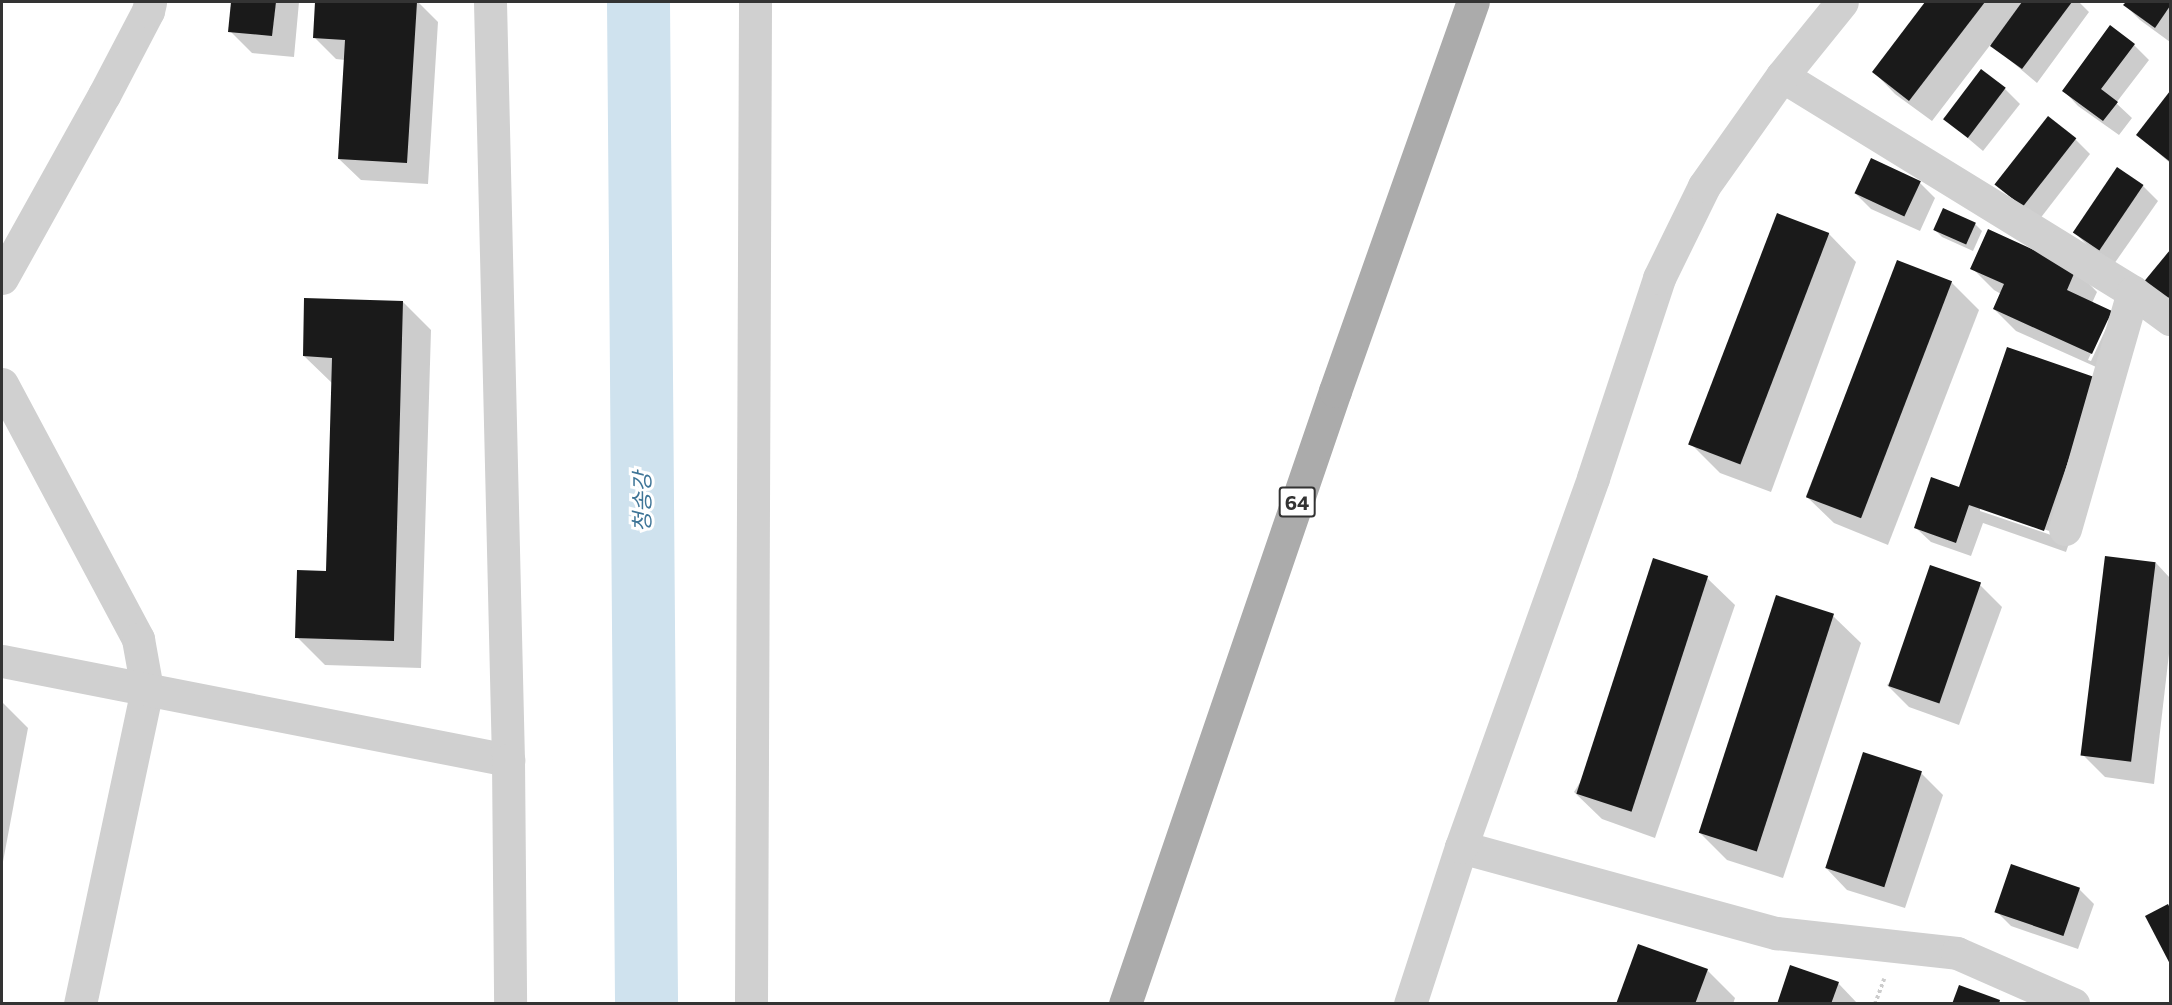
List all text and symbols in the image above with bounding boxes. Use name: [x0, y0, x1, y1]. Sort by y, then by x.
water label: 청송강: [629, 472, 655, 532]
road number: 64: [1278, 485, 1316, 519]

